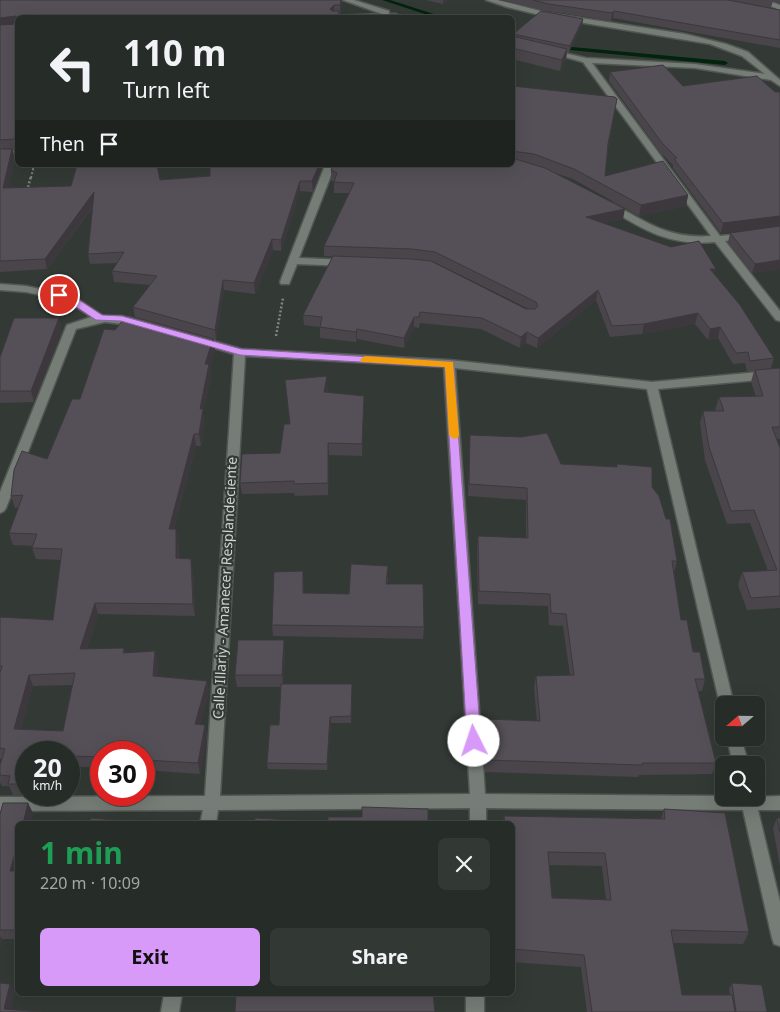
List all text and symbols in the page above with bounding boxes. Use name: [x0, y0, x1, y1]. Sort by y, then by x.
text: 110 m: [123, 29, 226, 76]
icon: left: [40, 35, 105, 100]
text: Turn left: [123, 74, 210, 104]
icon: arrive: [95, 130, 123, 158]
text: Then: [40, 131, 85, 157]
pin: [38, 274, 80, 316]
icon: arrive: [45, 281, 73, 309]
street label: Calle Illariy - Amanecer Resplandeciente: [208, 456, 241, 720]
north arrow: [715, 696, 765, 746]
map controls: [715, 696, 765, 806]
position arrow: [447, 714, 499, 766]
speed limit sign: 30: [90, 741, 155, 806]
text: 20: [33, 750, 62, 784]
button: search: [715, 756, 765, 806]
text: km/h: [33, 777, 62, 794]
text: 1 min: [40, 832, 123, 873]
button: close: [438, 838, 490, 890]
text: 220 m · 10:09: [40, 872, 140, 894]
button: Exit: [40, 928, 260, 986]
button: Share: [270, 928, 490, 986]

